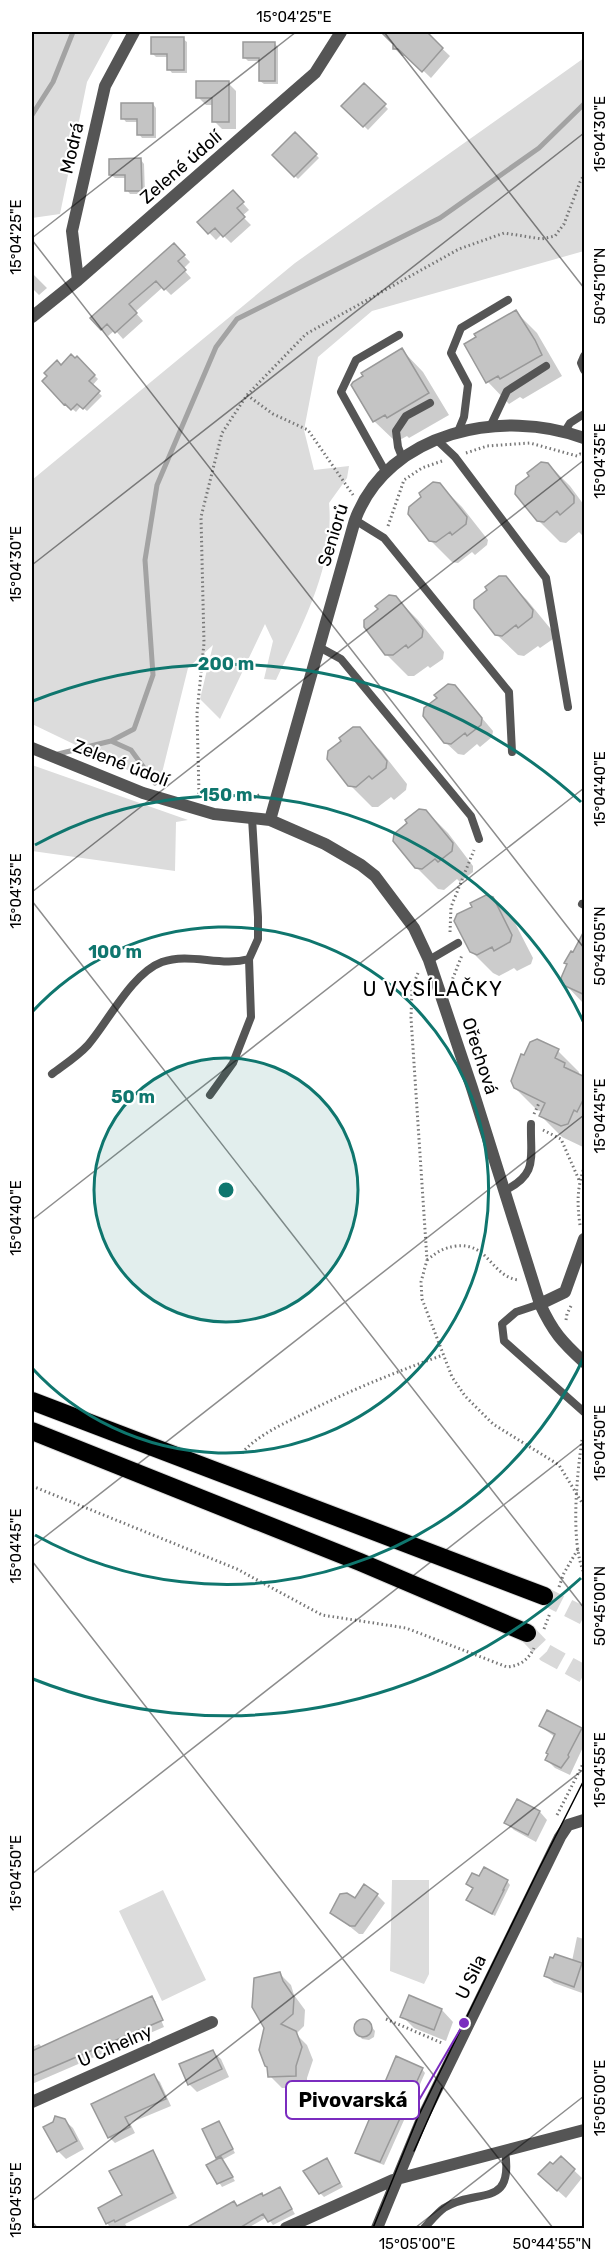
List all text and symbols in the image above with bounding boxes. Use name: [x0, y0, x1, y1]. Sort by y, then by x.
text: 15°04'25"E: [256, 8, 332, 26]
text: 15°04'30"E: [591, 96, 609, 172]
street label: Modrá: [55, 120, 89, 176]
street label: Zelené údolí: [136, 124, 228, 208]
text: 15°04'25"E: [7, 199, 25, 275]
text: 50°45'10"N: [591, 247, 609, 325]
text: 15°04'35"E: [591, 423, 609, 499]
street label: Seniorů: [313, 501, 353, 569]
text: 15°04'30"E: [7, 526, 25, 602]
text: 200 m: [198, 653, 254, 675]
street label: Zelené údolí: [70, 735, 174, 792]
text: 15°04'40"E: [591, 751, 609, 827]
text: 150 m: [199, 784, 253, 806]
text: 15°04'35"E: [7, 853, 25, 929]
text: 50°45'05"N: [591, 906, 609, 986]
text: 100 m: [88, 941, 142, 963]
district label: U VYSÍLAČKY: [362, 977, 504, 1001]
street label: Ořechová: [457, 1015, 503, 1097]
text: 15°04'45"E: [591, 1078, 609, 1154]
text: 50 m: [111, 1086, 155, 1108]
text: 15°04'40"E: [7, 1180, 25, 1256]
centre of rings: [216, 1180, 236, 1200]
text: 15°04'50"E: [591, 1405, 609, 1481]
text: 15°04'45"E: [7, 1508, 25, 1584]
text: 50°45'00"N: [591, 1566, 609, 1646]
text: 15°04'55"E: [591, 1732, 609, 1808]
text: 15°04'50"E: [7, 1835, 25, 1911]
street label: U Sila: [451, 1951, 491, 2003]
street label: U Cihelny: [74, 2020, 156, 2072]
text: 15°05'00"E: [591, 2060, 609, 2136]
callout: Pivovarská: [286, 2081, 419, 2119]
text: Pivovarská: [298, 2088, 408, 2112]
text: 15°04'55"E: [7, 2162, 25, 2238]
text: 15°05'00"E: [379, 2235, 455, 2253]
text: 50°44'55"N: [512, 2235, 592, 2253]

